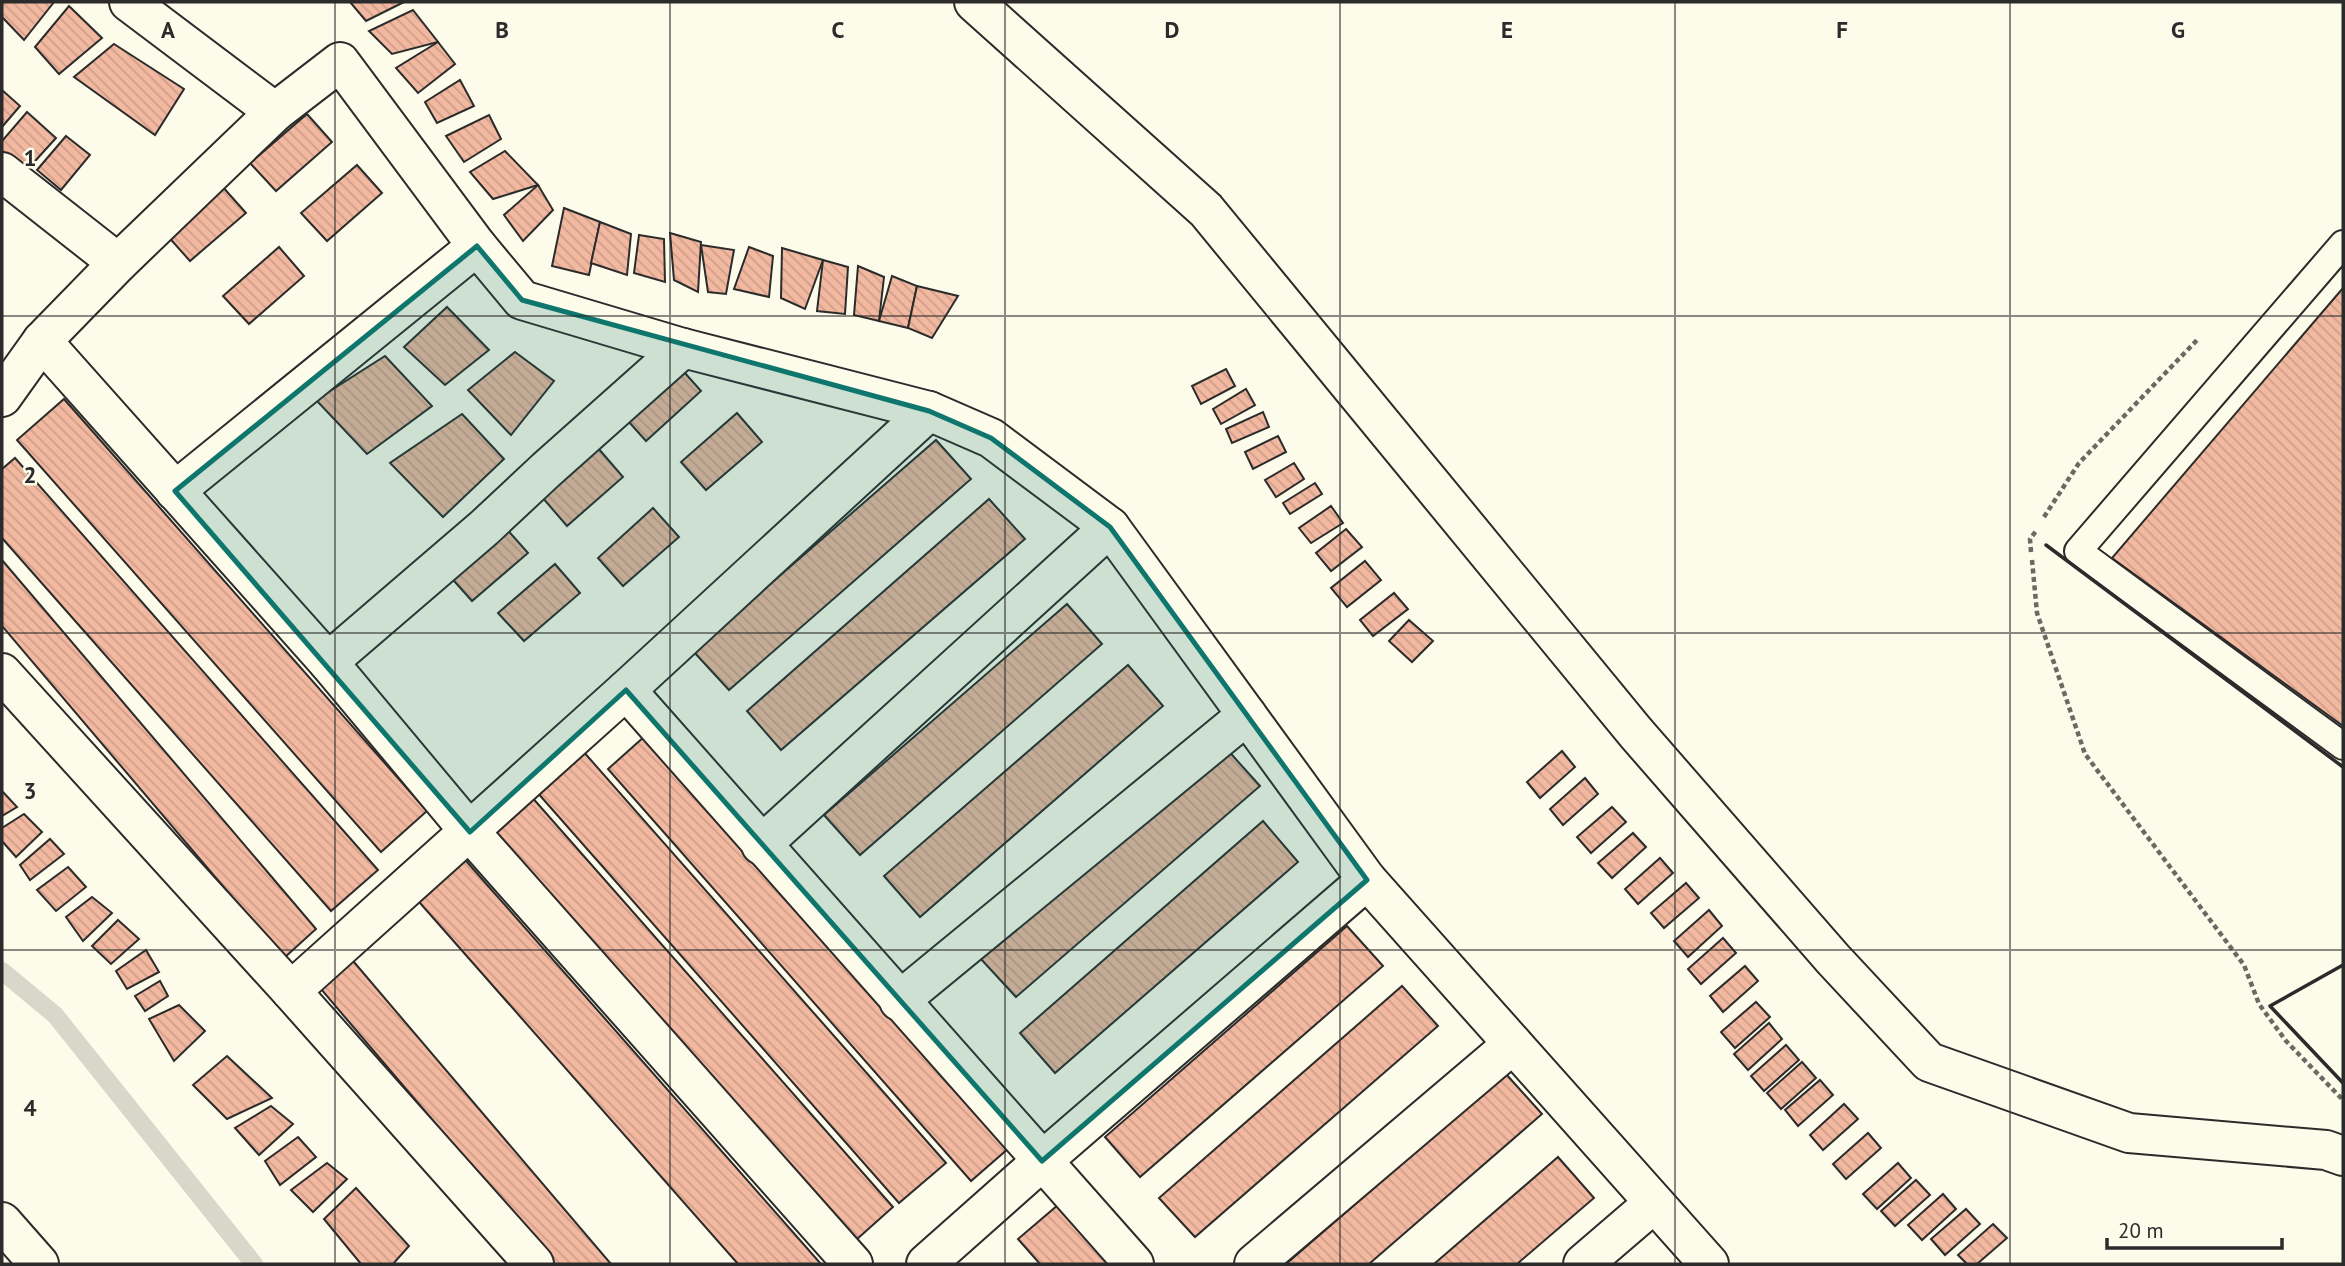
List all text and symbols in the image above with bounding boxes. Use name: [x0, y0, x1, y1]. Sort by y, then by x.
text: A: [161, 15, 175, 44]
text: B: [495, 15, 509, 44]
text: C: [832, 15, 845, 44]
text: D: [1165, 15, 1179, 44]
text: E: [1501, 15, 1513, 44]
text: F: [1836, 15, 1848, 44]
text: G: [2171, 15, 2185, 44]
text: 1: [23, 143, 37, 172]
text: 2: [23, 460, 37, 489]
text: 3: [23, 776, 37, 805]
text: 4: [23, 1093, 37, 1122]
scale bar: [2107, 1206, 2282, 1250]
text: 20 m: [2118, 1217, 2164, 1244]

